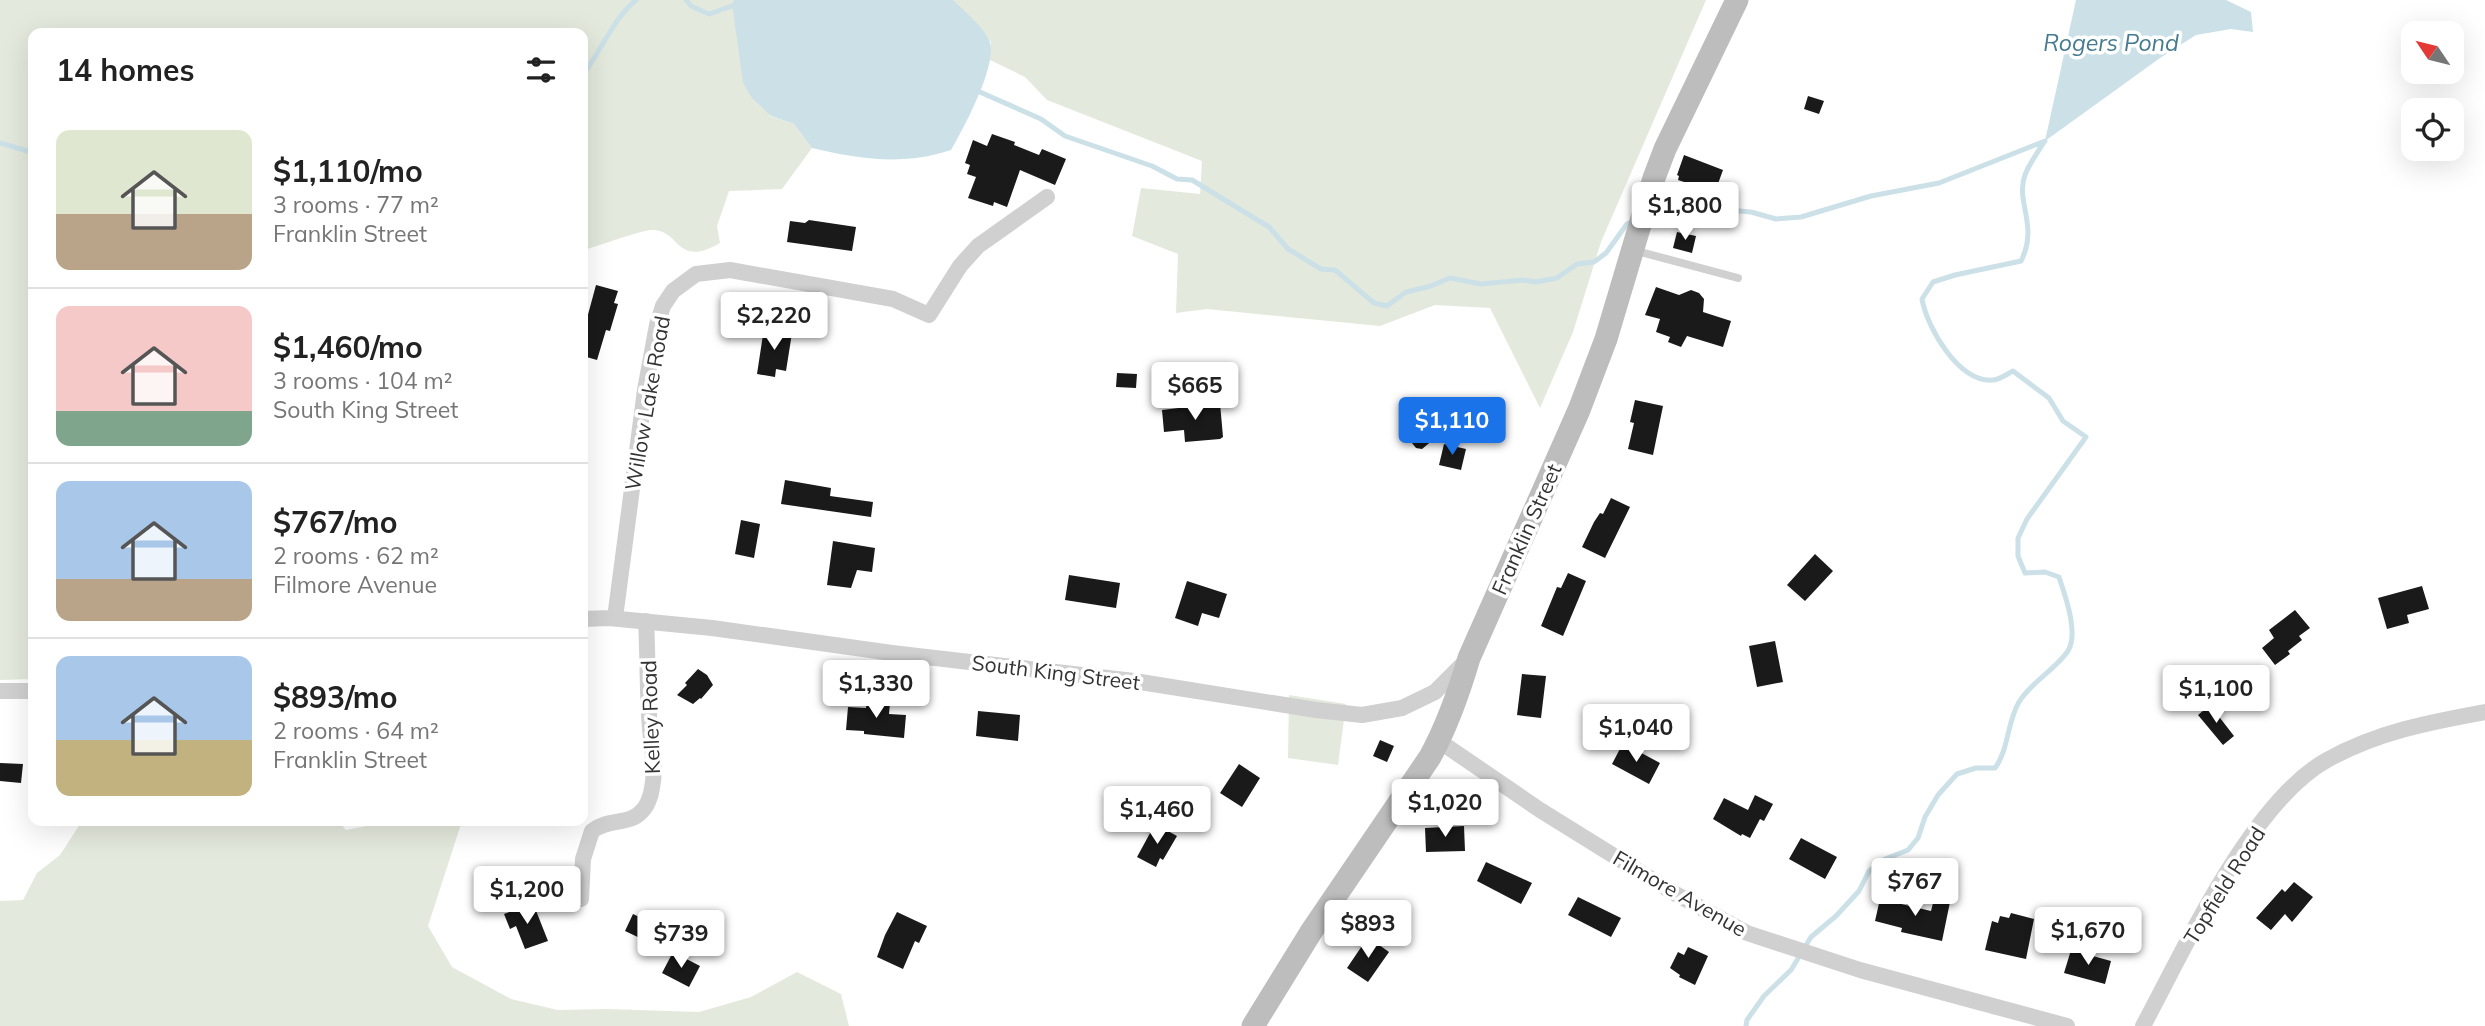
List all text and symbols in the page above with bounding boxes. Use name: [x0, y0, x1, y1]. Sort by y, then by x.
north arrow: [2401, 21, 2464, 84]
map controls: [2401, 21, 2464, 161]
water label: Rogers Pond: [2043, 28, 2179, 57]
text: 14 homes: [56, 51, 195, 89]
icon: filters: [522, 51, 560, 89]
button: locate: [2401, 98, 2464, 161]
text: $1,110/mo: [273, 152, 423, 190]
icon: home: [112, 158, 196, 242]
pin: $1,800: [1628, 182, 1742, 242]
text: 3 rooms · 77 m²: [273, 190, 439, 219]
text: $1,800: [1648, 190, 1722, 219]
text: Franklin Street: [273, 219, 427, 248]
pin: $2,220: [717, 292, 831, 352]
text: $2,220: [737, 300, 811, 329]
street label: Willow Lake Road: [619, 314, 675, 492]
text: $1,460/mo: [273, 328, 423, 366]
icon: home: [112, 334, 196, 418]
pin: $665: [1154, 362, 1236, 422]
text: 3 rooms · 104 m²: [273, 366, 453, 395]
text: $665: [1167, 370, 1223, 399]
text: South King Street: [273, 395, 458, 424]
pin: $1,110: [1395, 398, 1509, 457]
text: $1,110: [1415, 405, 1489, 434]
street label: Franklin Street: [1486, 459, 1566, 599]
text: $767/mo: [273, 503, 397, 541]
icon: home: [112, 509, 196, 593]
text: 2 rooms · 62 m²: [273, 541, 439, 570]
text: Filmore Avenue: [273, 570, 437, 599]
street label: South King Street: [970, 649, 1142, 695]
street label: Kelley Road: [635, 660, 665, 774]
pin: $1,330: [819, 660, 933, 720]
pin: $1,100: [2159, 666, 2273, 725]
text: $1,330: [839, 668, 913, 697]
text: $1,100: [2179, 673, 2253, 702]
text: $893/mo: [273, 678, 397, 716]
icon: home: [112, 684, 196, 768]
pin: $1,040: [1579, 704, 1693, 764]
text: $1,040: [1599, 712, 1673, 741]
text: 2 rooms · 64 m²: [273, 716, 439, 745]
text: Franklin Street: [273, 745, 427, 774]
pin: $1,020: [1388, 780, 1502, 839]
pin: $1,460: [1100, 786, 1214, 846]
text: $1,020: [1408, 787, 1482, 816]
text: $1,460: [1120, 794, 1194, 823]
street label: Topfield Road: [2178, 821, 2270, 949]
street label: Filmore Avenue: [1609, 844, 1751, 942]
pin: $767: [1874, 858, 1956, 918]
pin: $1,200: [470, 866, 584, 926]
text: $767: [1887, 866, 1943, 895]
text: $1,200: [490, 874, 564, 903]
pin: $893: [1327, 900, 1409, 960]
text: $893: [1340, 908, 1396, 937]
pin: $1,670: [2031, 908, 2145, 967]
pin: $739: [640, 911, 722, 970]
text: $1,670: [2051, 915, 2125, 944]
text: $739: [653, 918, 709, 947]

